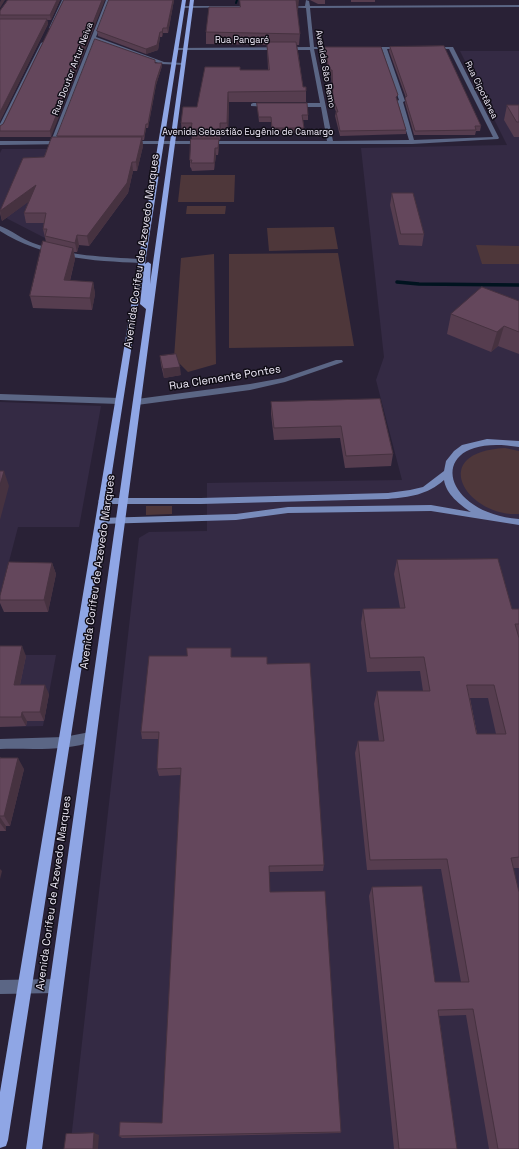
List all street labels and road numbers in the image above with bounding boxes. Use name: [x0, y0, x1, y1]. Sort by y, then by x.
street label: Rua Doutor Artur Neiva: [50, 21, 96, 117]
street label: Avenida São Remo: [313, 29, 337, 109]
street label: Rua Pangaré: [215, 36, 269, 46]
street label: Rua Cipotânea: [462, 59, 500, 121]
street label: Avenida Sebastião Eugênio de Camargo: [162, 128, 334, 138]
street label: Avenida Corifeu de Azevedo Marques: [122, 153, 162, 349]
street label: Rua Clemente Pontes: [168, 363, 282, 393]
street label: Avenida Corifeu de Azevedo Marques: [78, 474, 118, 670]
street label: Avenida Corifeu de Azevedo Marques: [34, 795, 74, 991]

